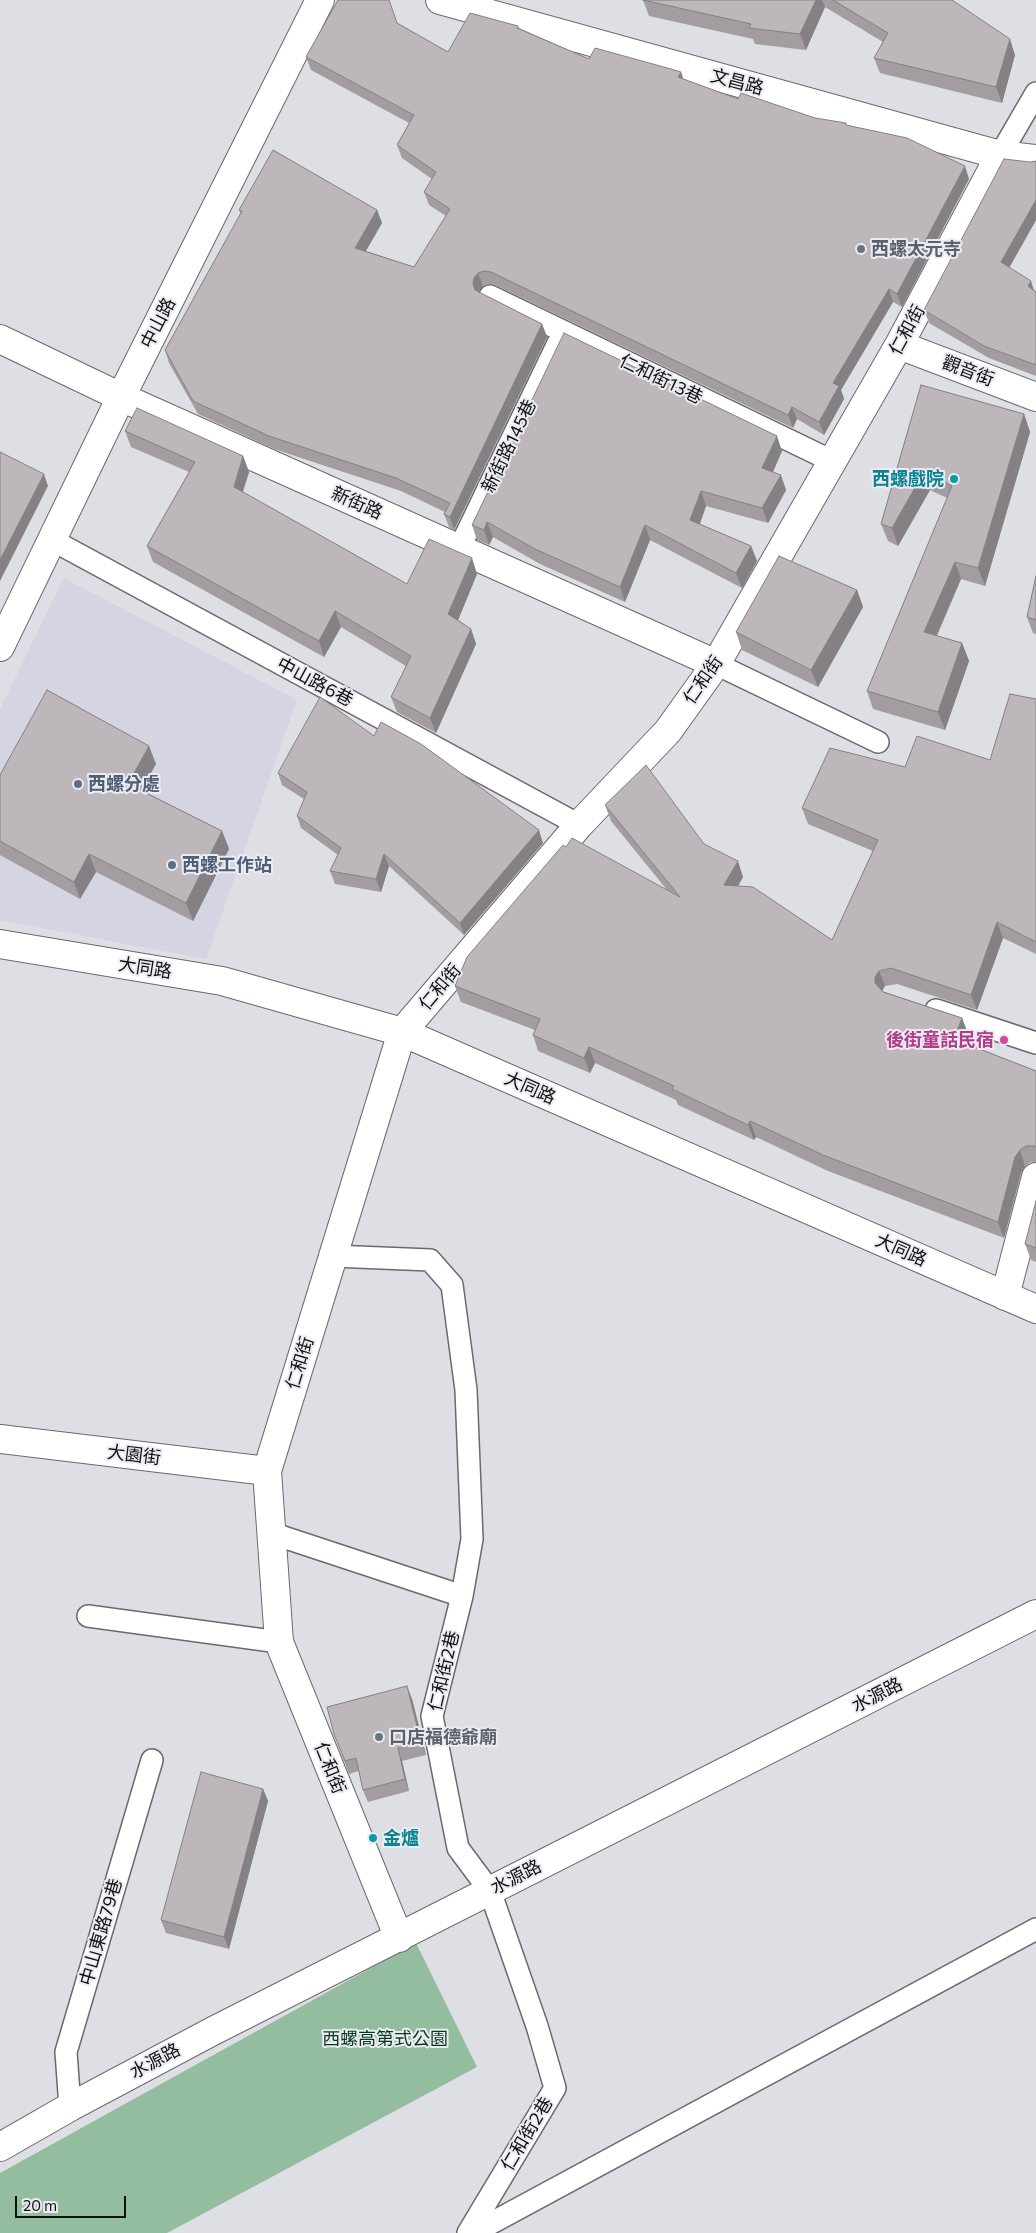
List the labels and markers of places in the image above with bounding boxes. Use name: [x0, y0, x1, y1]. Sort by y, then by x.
place label: 西螺太元寺: [871, 238, 961, 260]
marker: 西螺太元寺: [855, 243, 867, 255]
place label: 西螺戲院: [872, 468, 944, 490]
marker: 西螺戲院: [948, 473, 960, 485]
place label: 西螺分處: [88, 773, 160, 795]
marker: 西螺分處: [72, 778, 84, 790]
place label: 西螺工作站: [182, 854, 272, 876]
marker: 西螺工作站: [166, 859, 178, 871]
place label: 後街童話民宿: [886, 1029, 994, 1051]
marker: 後街童話民宿: [998, 1034, 1010, 1046]
place label: 口店福德爺廟: [389, 1726, 497, 1748]
marker: 口店福德爺廟: [373, 1731, 385, 1743]
place label: 金爐: [383, 1827, 419, 1849]
marker: 金爐: [367, 1832, 379, 1844]

